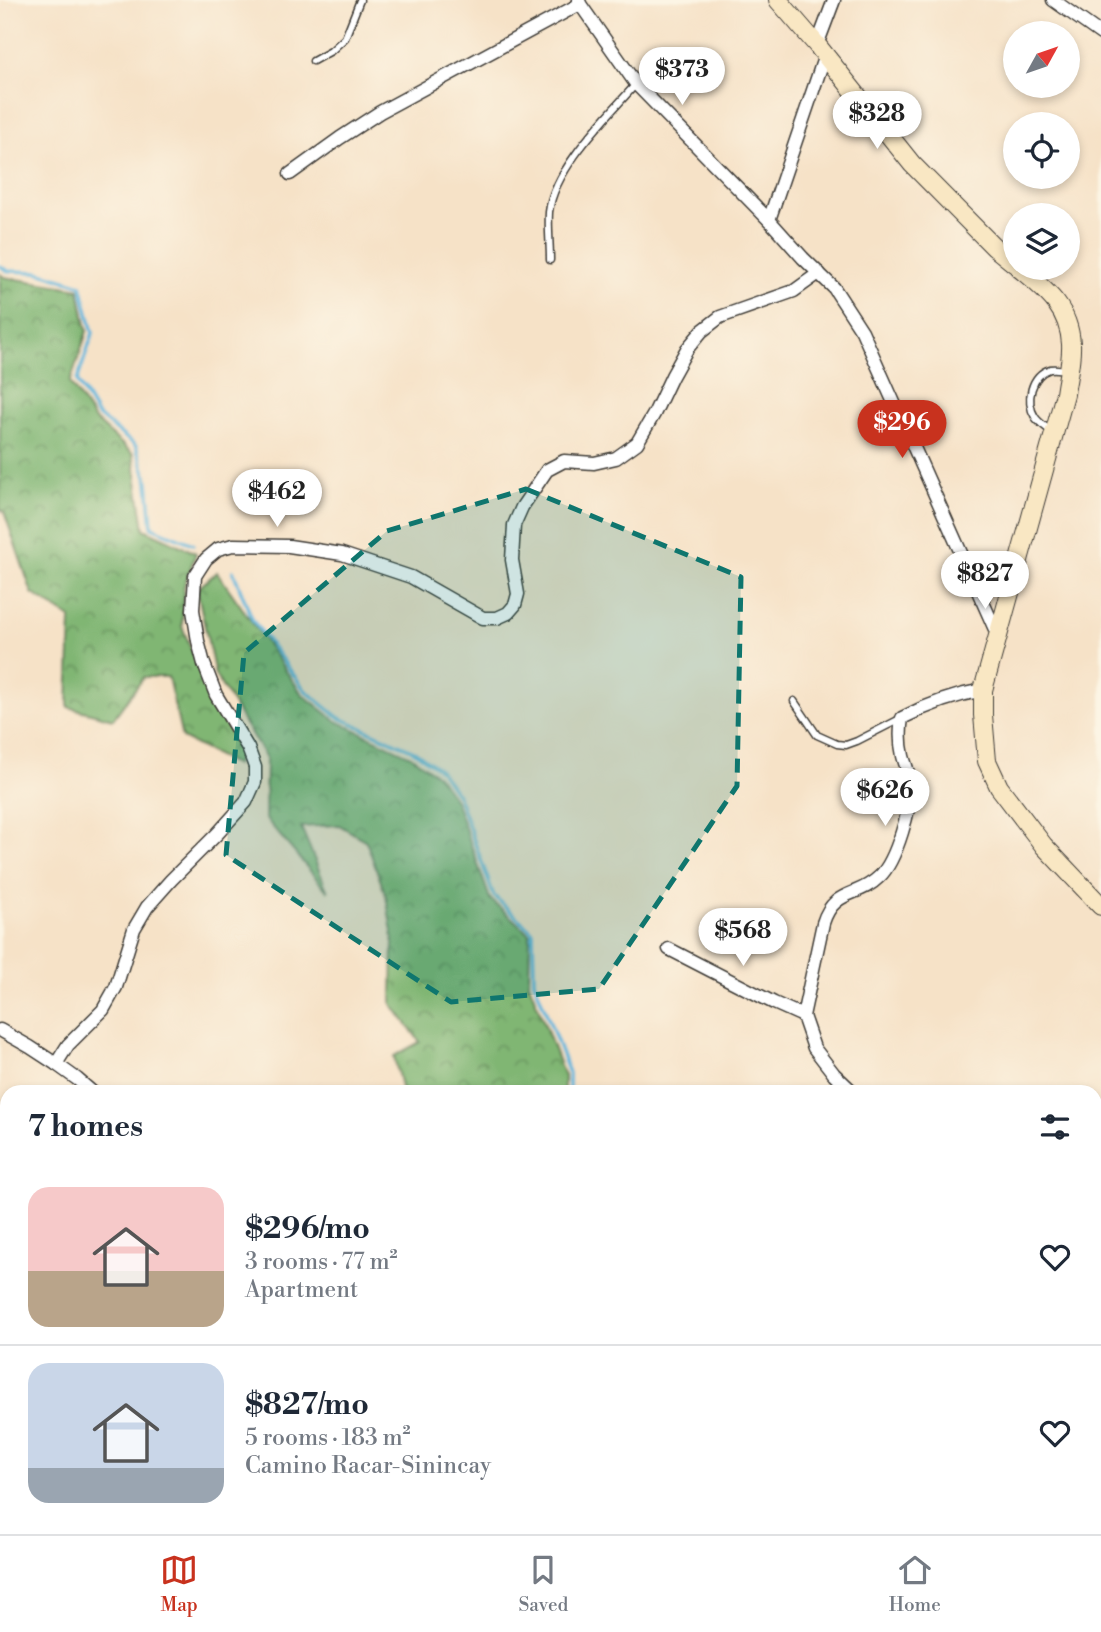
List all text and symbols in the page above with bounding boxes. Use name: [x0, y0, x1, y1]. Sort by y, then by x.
north arrow: [1003, 21, 1080, 98]
map controls: [1003, 21, 1080, 280]
pin: $373: [641, 48, 723, 107]
text: $373: [655, 56, 709, 84]
pin: $328: [836, 92, 918, 151]
text: $328: [849, 100, 905, 128]
button: locate: [1003, 112, 1080, 189]
button: layers: [1003, 203, 1080, 280]
pin: $296: [861, 400, 943, 460]
text: $296: [873, 409, 931, 437]
pin: $462: [236, 470, 318, 529]
text: $462: [248, 478, 306, 506]
pin: $827: [944, 552, 1026, 611]
text: $827: [957, 560, 1013, 588]
pin: $626: [844, 768, 926, 828]
text: $626: [856, 777, 914, 805]
pin: $568: [702, 908, 784, 968]
text: $568: [714, 917, 772, 945]
text: 7 homes: [28, 1108, 143, 1146]
icon: filters: [1036, 1108, 1074, 1146]
text: $296/mo: [245, 1210, 370, 1248]
icon: home: [84, 1215, 168, 1299]
icon: heart: [1036, 1238, 1074, 1276]
text: 3 rooms · 77 m²: [245, 1248, 398, 1276]
text: Apartment: [245, 1276, 358, 1304]
text: $827/mo: [245, 1386, 369, 1424]
icon: home: [84, 1391, 168, 1475]
icon: heart: [1036, 1414, 1074, 1452]
text: 5 rooms · 183 m²: [245, 1424, 411, 1452]
text: Camino Racar-Sinincay: [245, 1452, 491, 1480]
tab: Map: [160, 1551, 198, 1617]
tab: Saved: [518, 1551, 568, 1617]
tab: Home: [889, 1551, 941, 1617]

